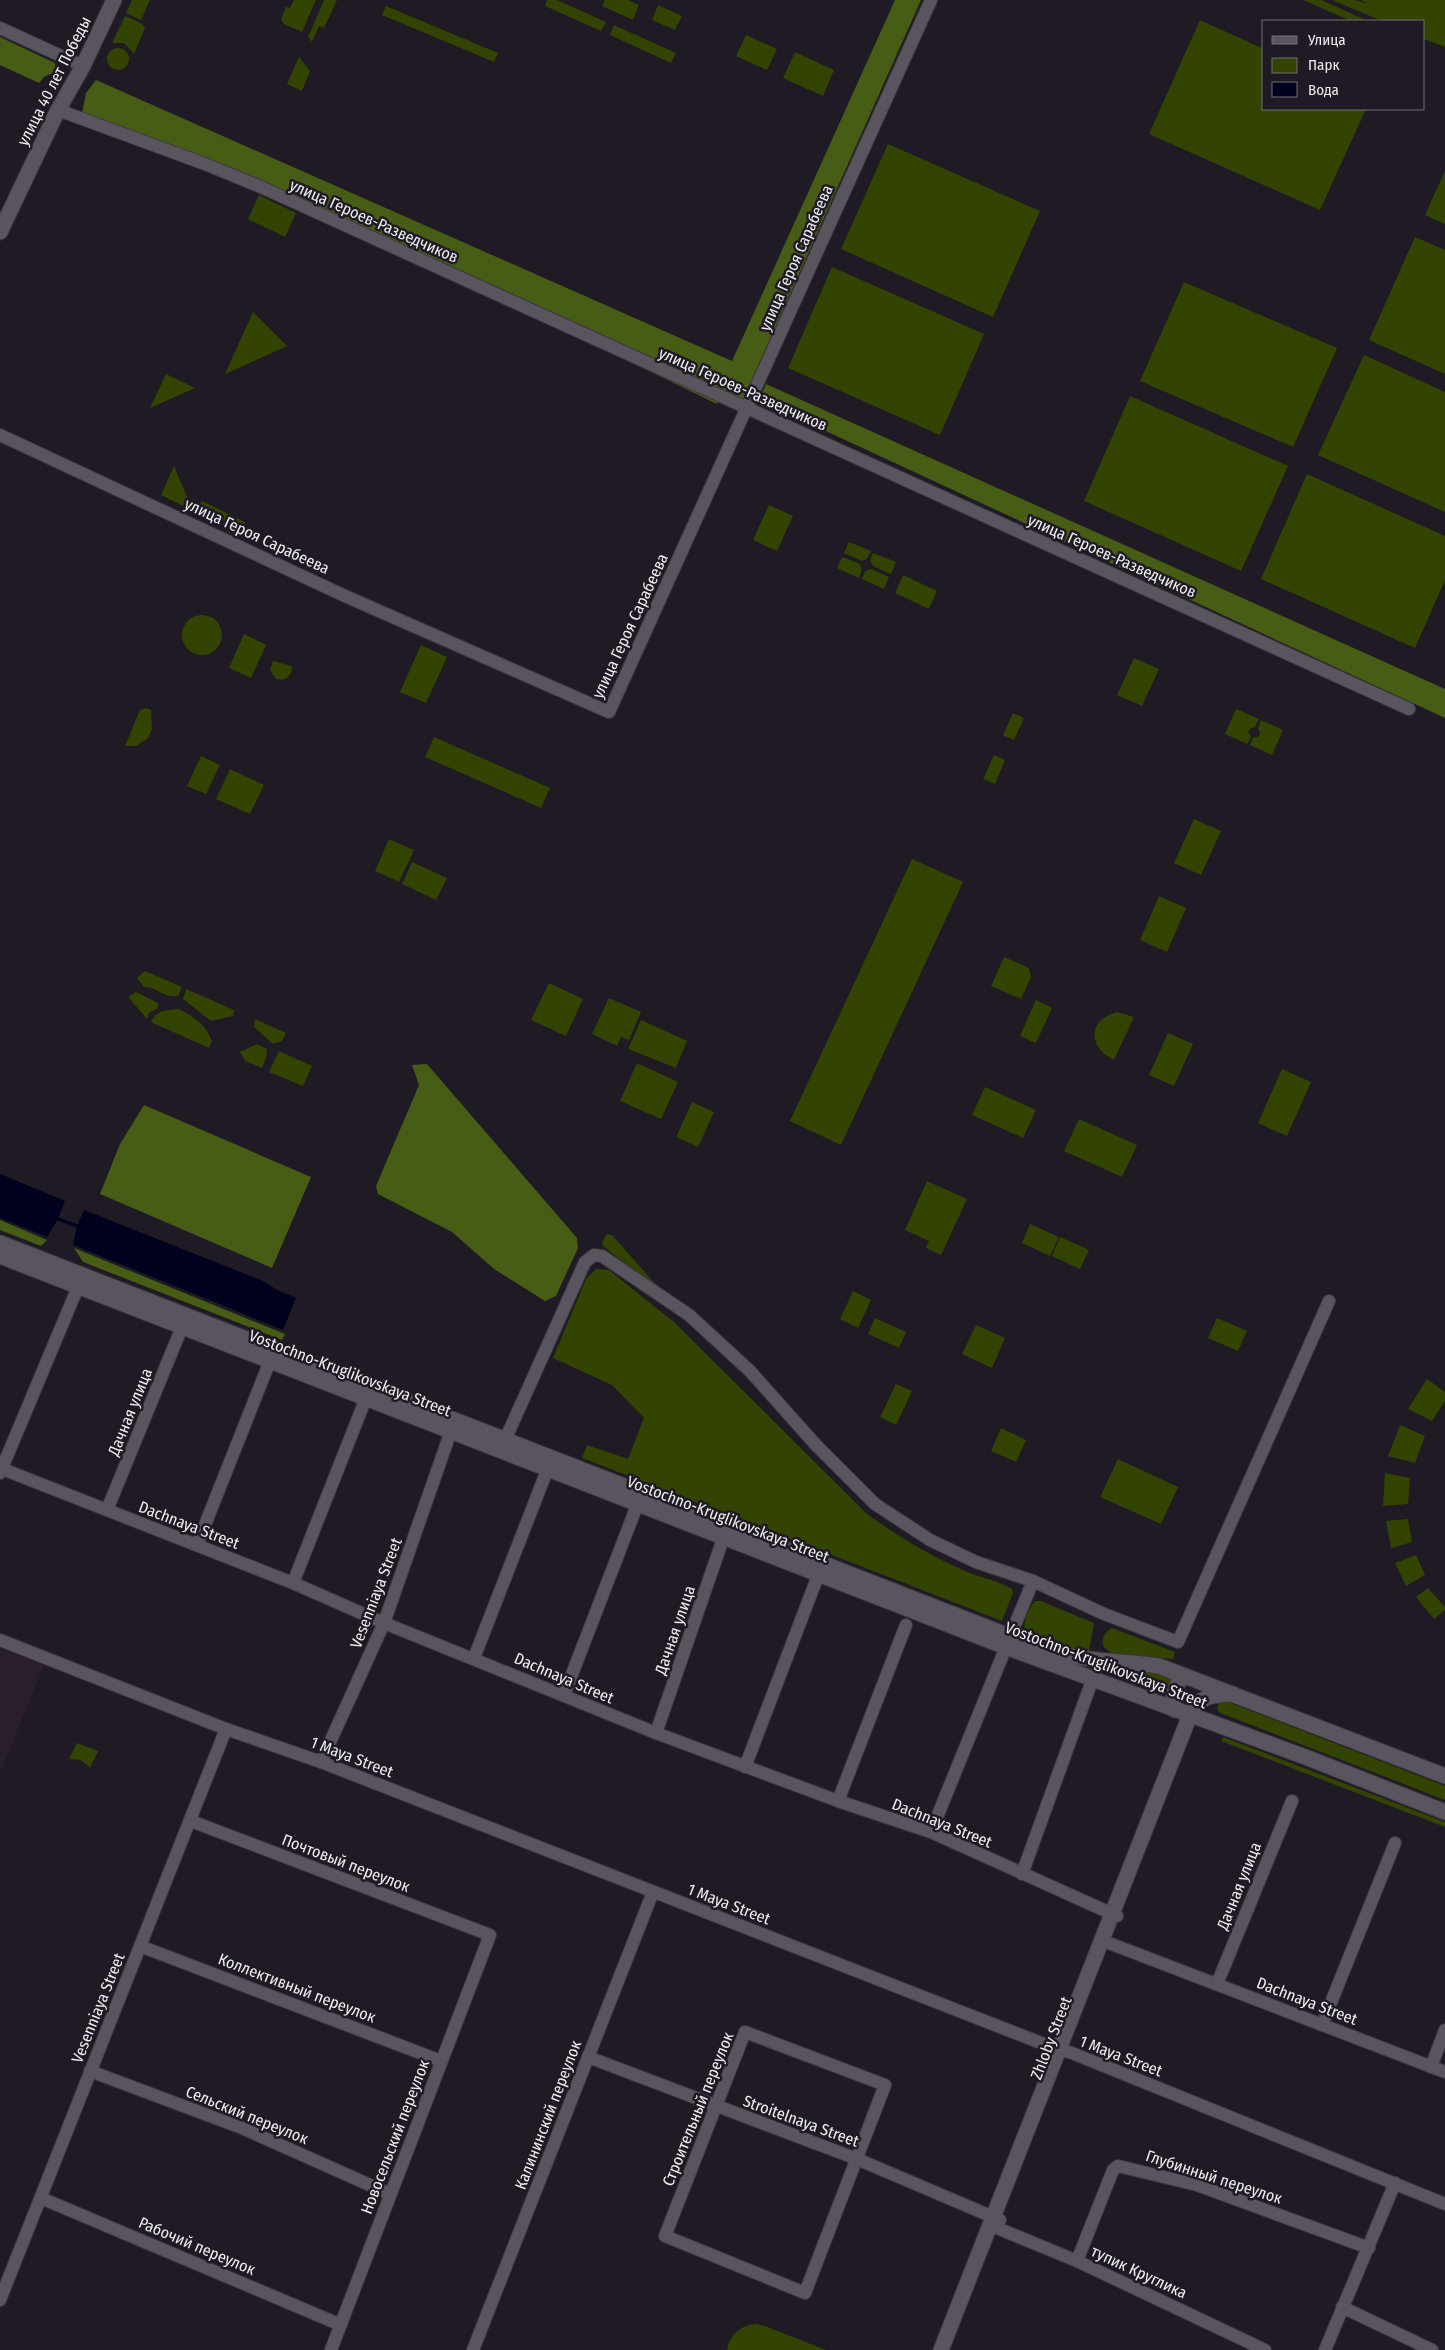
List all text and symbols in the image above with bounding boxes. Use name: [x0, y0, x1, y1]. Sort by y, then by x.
street label: улица 40 лет Победы: [13, 13, 95, 149]
legend: [1262, 20, 1425, 110]
text: Улица: [1307, 31, 1346, 49]
text: Парк: [1308, 56, 1339, 74]
text: Вода: [1308, 81, 1339, 99]
street label: улица Героев-Разведчиков: [287, 175, 461, 267]
street label: улица Героя Сарабеева: [755, 182, 837, 334]
street label: улица Героев-Разведчиков: [656, 343, 830, 435]
street label: улица Героя Сарабеева: [181, 494, 333, 578]
street label: улица Героев-Разведчиков: [1025, 510, 1199, 602]
street label: улица Героя Сарабеева: [588, 550, 672, 702]
street label: Vostochno-Kruglikovskaya Street: [246, 1326, 454, 1421]
street label: Дачная улица: [103, 1365, 156, 1460]
street label: Vostochno-Kruglikovskaya Street: [624, 1472, 832, 1567]
street label: Dachnaya Street: [136, 1497, 243, 1553]
street label: Vesenniaya Street: [346, 1534, 406, 1651]
street label: Дачная улица: [651, 1583, 699, 1678]
street label: Vostochno-Kruglikovskaya Street: [1002, 1618, 1210, 1713]
street label: Dachnaya Street: [511, 1649, 617, 1708]
street label: 1 Maya Street: [308, 1733, 397, 1782]
street label: Dachnaya Street: [889, 1794, 995, 1852]
street label: Почтовый переулок: [279, 1830, 413, 1896]
street label: Дачная улица: [1212, 1839, 1265, 1934]
street label: 1 Maya Street: [685, 1880, 774, 1929]
street label: Коллективный переулок: [216, 1949, 379, 2027]
street label: Vesenniaya Street: [67, 1950, 129, 2066]
street label: Dachnaya Street: [1254, 1973, 1361, 2029]
street label: Zhloby Street: [1026, 1993, 1076, 2082]
street label: Строительный переулок: [658, 2029, 738, 2189]
street label: 1 Maya Street: [1077, 2032, 1166, 2081]
street label: Калининский переулок: [511, 2037, 585, 2192]
street label: Новосельский переулок: [357, 2057, 433, 2217]
street label: Сельский переулок: [183, 2082, 311, 2148]
street label: Stroitelnaya Street: [741, 2091, 862, 2151]
street label: Глубинный переулок: [1144, 2146, 1285, 2208]
street label: Рабочий переулок: [136, 2213, 259, 2279]
street label: тупик Круглика: [1088, 2242, 1190, 2303]

